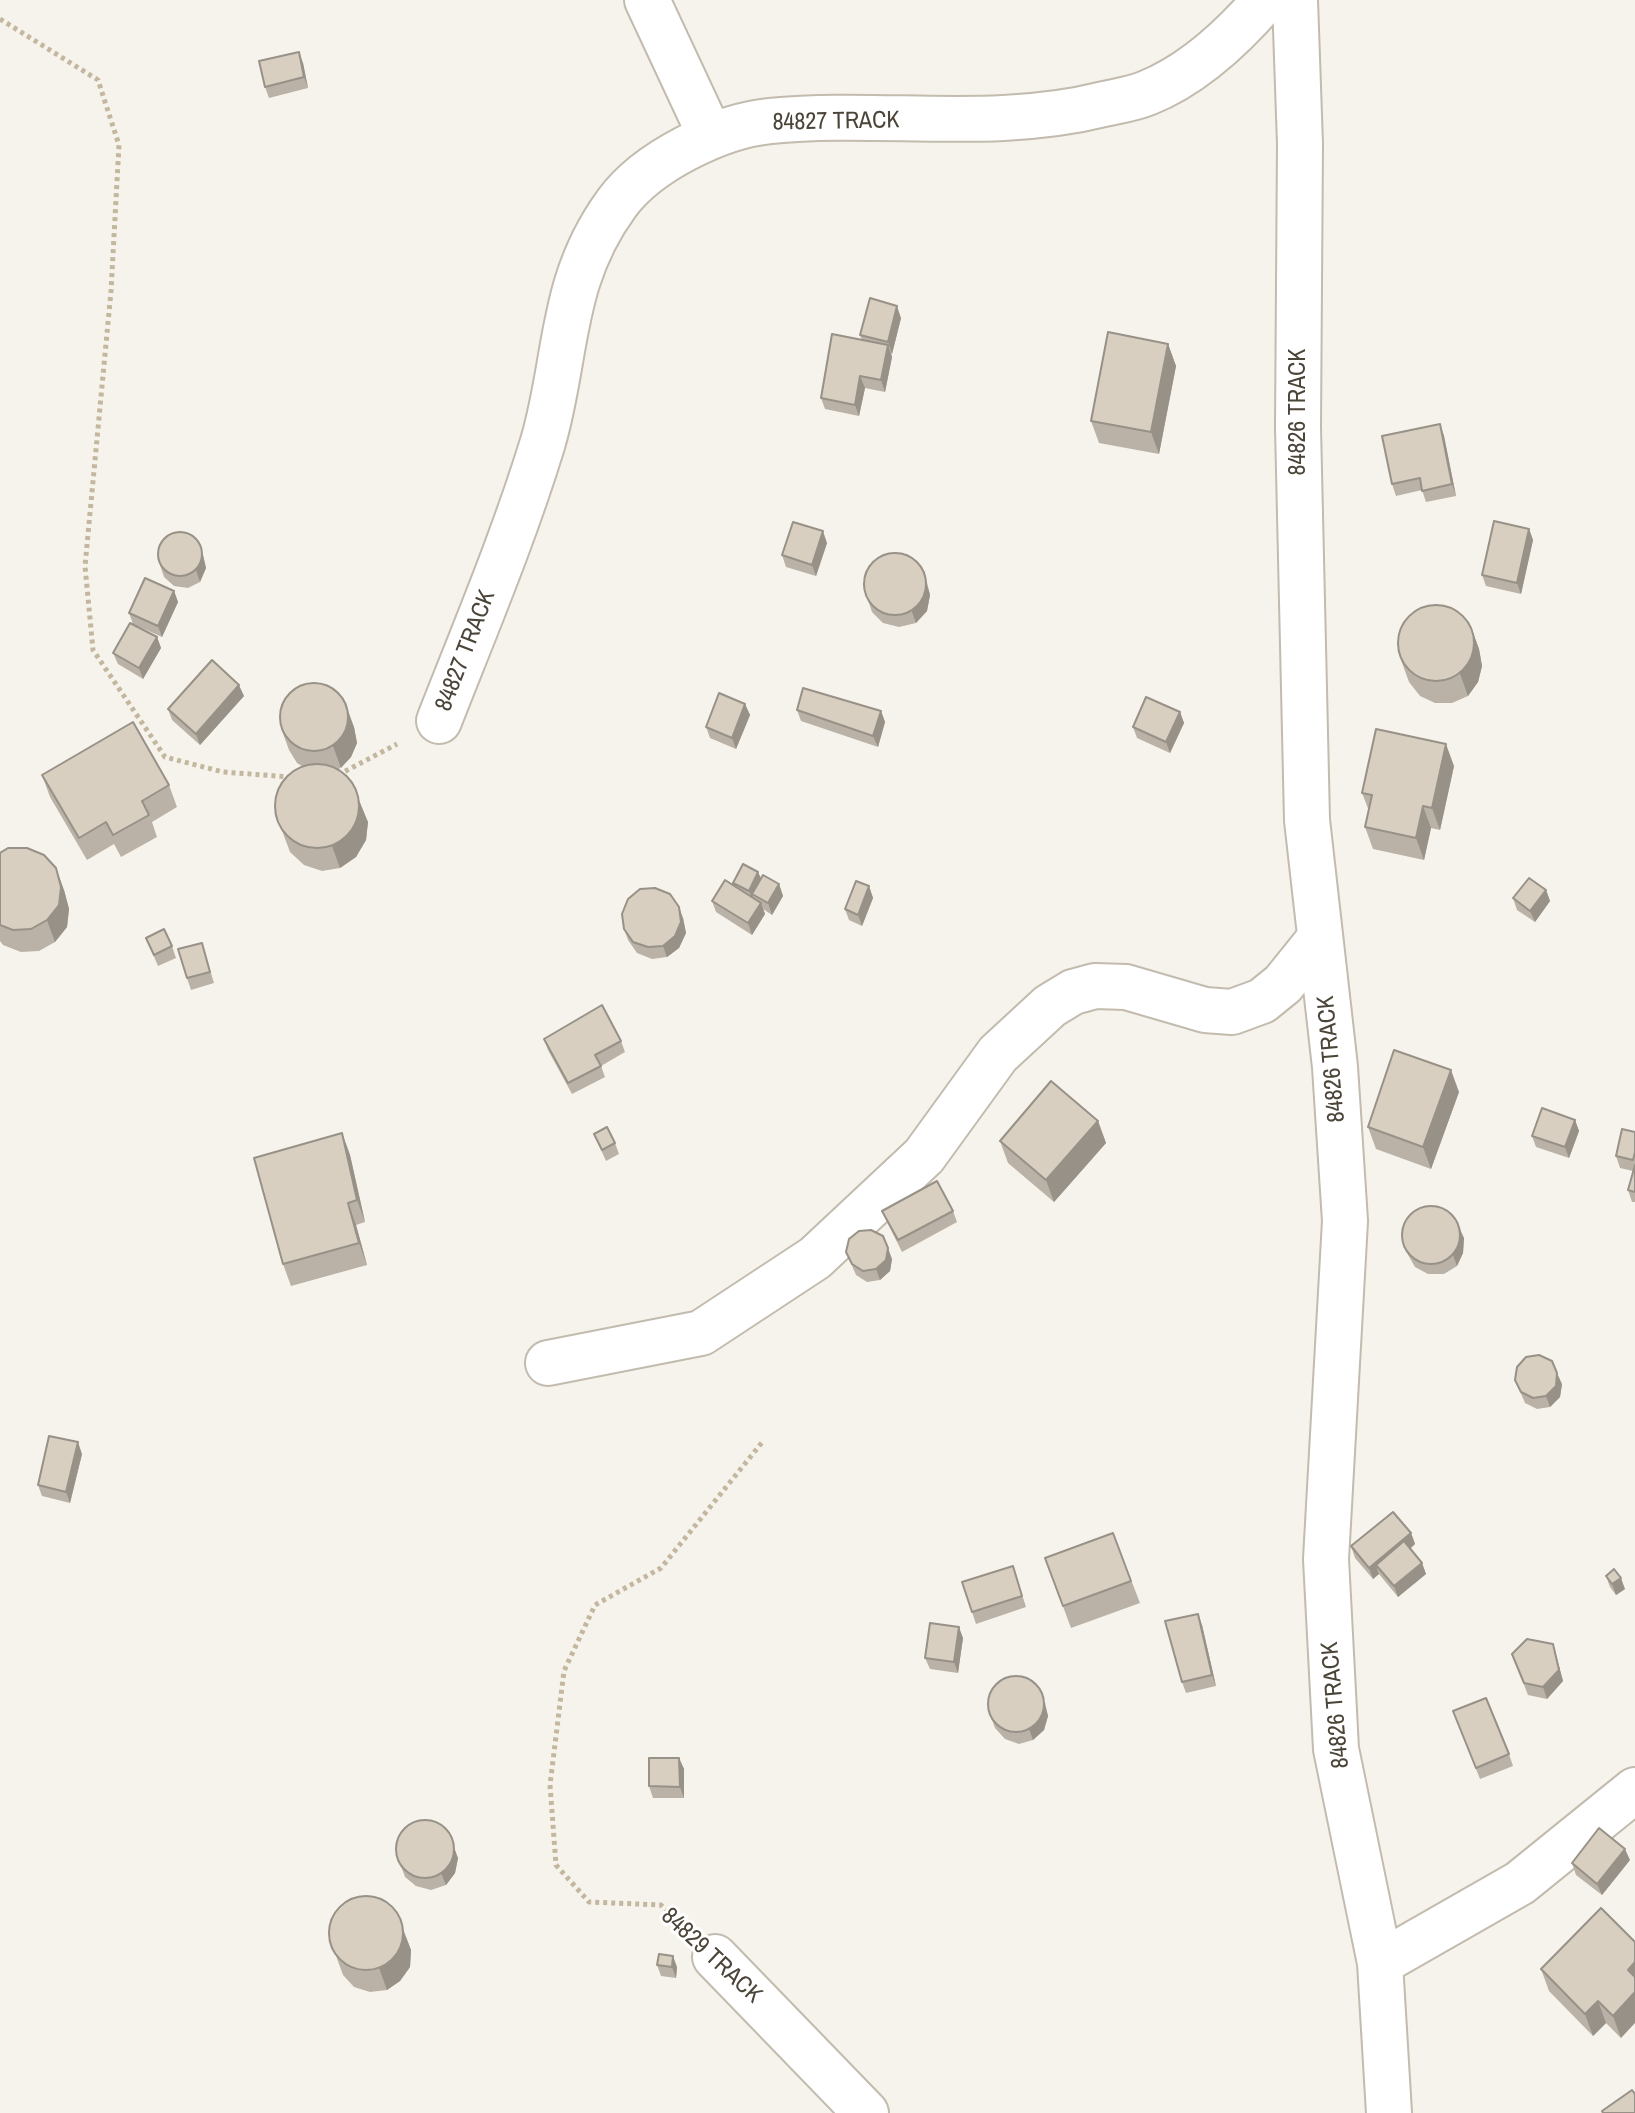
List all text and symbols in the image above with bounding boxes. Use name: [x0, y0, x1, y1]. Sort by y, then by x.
street label: 84827 TRACK: [772, 106, 900, 138]
street label: 84826 TRACK: [1285, 349, 1313, 475]
street label: 84827 TRACK: [430, 587, 502, 715]
street label: 84826 TRACK: [1312, 995, 1352, 1123]
street label: 84826 TRACK: [1316, 1641, 1356, 1769]
street label: 84829 TRACK: [655, 1902, 767, 2010]

